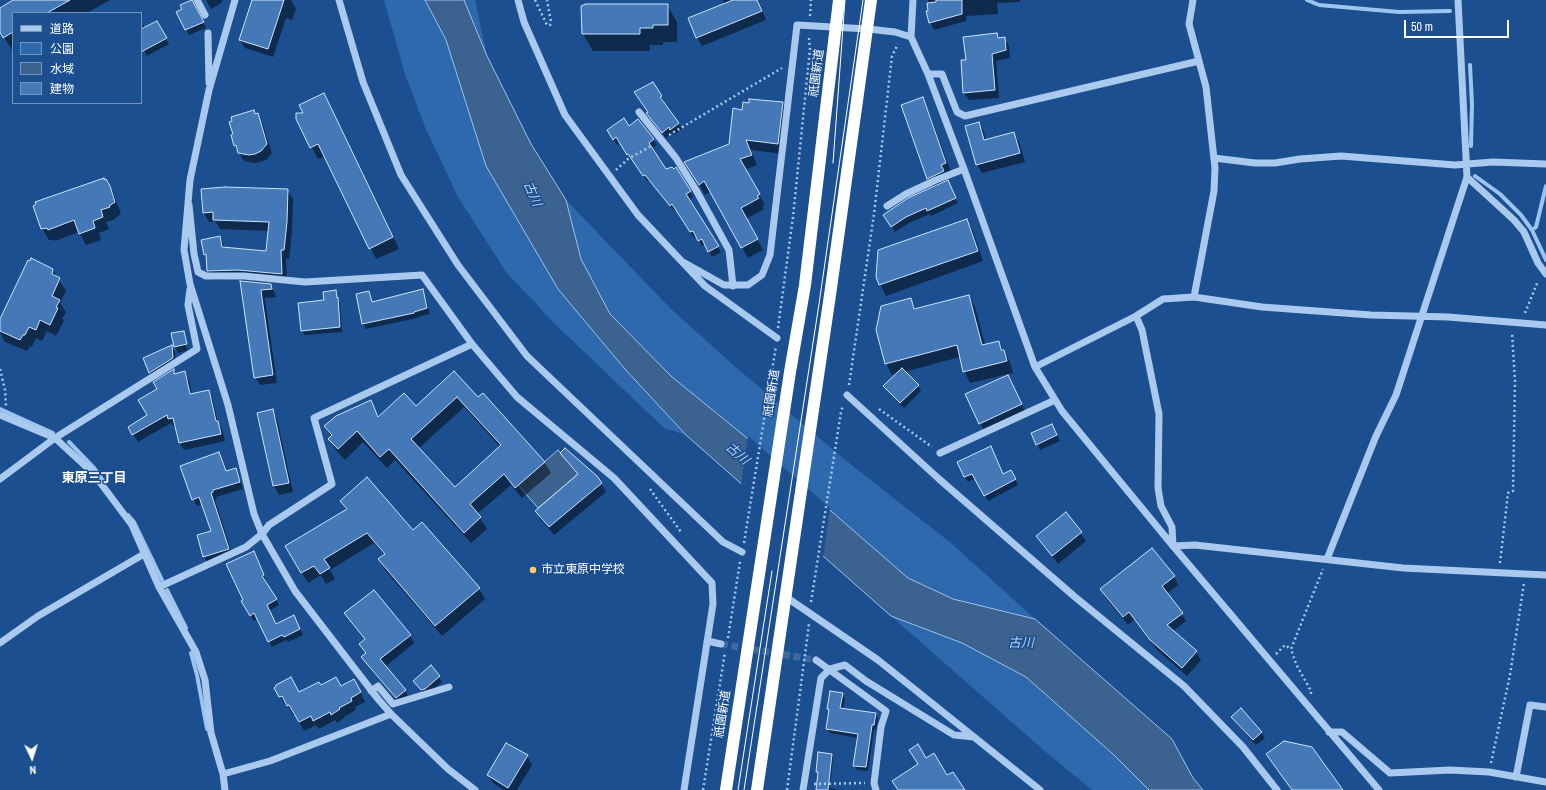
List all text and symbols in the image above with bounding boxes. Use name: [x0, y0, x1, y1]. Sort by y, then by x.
legend: [12, 12, 142, 104]
scale bar: [1406, 12, 1511, 38]
text: 50 m: [1411, 19, 1433, 35]
text: 道路: [50, 21, 74, 37]
text: 公園: [50, 41, 74, 57]
street label: 祇園新道: [807, 48, 827, 98]
text: 水域: [50, 61, 74, 77]
text: 建物: [50, 81, 74, 97]
water label: 古川: [520, 179, 544, 209]
street label: 祇園新道: [761, 368, 783, 418]
water label: 古川: [722, 440, 752, 468]
district label: 東原三丁目: [62, 471, 126, 487]
place label: 市立東原中学校: [541, 563, 625, 577]
marker: 市立東原中学校: [528, 565, 538, 575]
water label: 古川: [1008, 636, 1034, 652]
street label: 祇園新道: [712, 689, 734, 739]
north arrow: [12, 738, 52, 778]
text: N: [29, 763, 37, 777]

